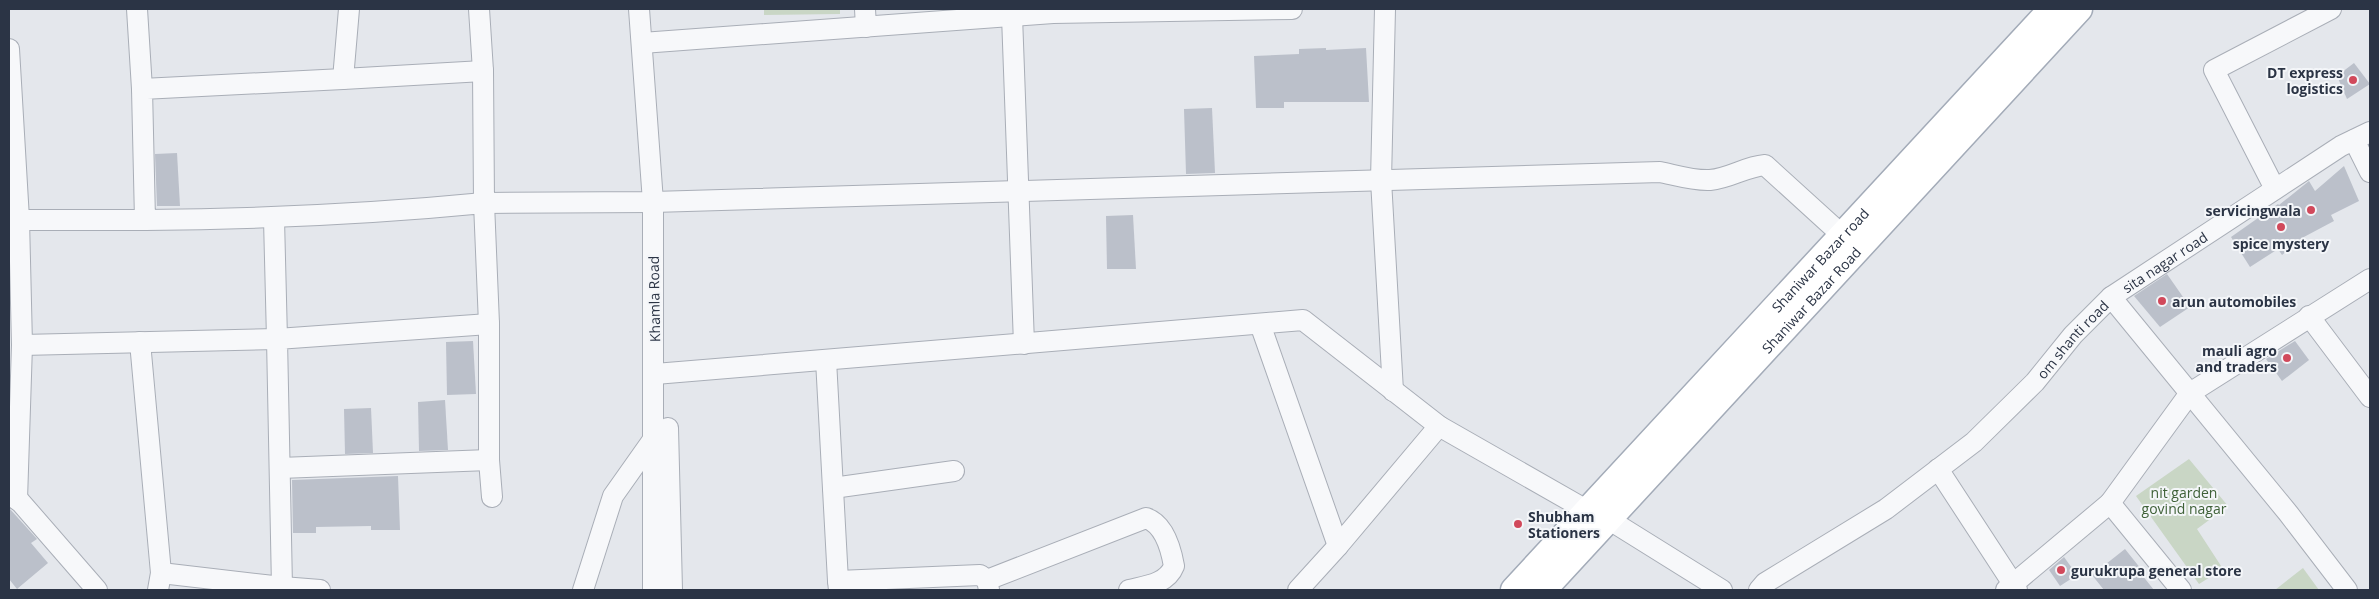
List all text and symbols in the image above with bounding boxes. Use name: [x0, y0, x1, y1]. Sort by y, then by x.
place label: DT express logistics: [2267, 63, 2343, 98]
marker: DT express logistics: [2347, 74, 2359, 86]
place label: servicingwala: [2205, 201, 2301, 220]
street label: Shaniwar Bazar road: [1767, 204, 1873, 316]
marker: servicingwala: [2305, 204, 2317, 216]
marker: spice mystery: [2275, 221, 2287, 233]
street label: sita nagar road: [2118, 227, 2211, 297]
place label: spice mystery: [2233, 234, 2329, 253]
street label: Shaniwar Bazar Road: [1757, 242, 1865, 357]
street label: Khamla Road: [644, 256, 664, 342]
place label: arun automobiles: [2172, 292, 2296, 311]
marker: arun automobiles: [2156, 295, 2168, 307]
street label: om shanti road: [2032, 296, 2112, 382]
place label: mauli agro and traders: [2196, 341, 2277, 376]
marker: mauli agro and traders: [2281, 352, 2293, 364]
park label: nit garden govind nagar: [2142, 483, 2227, 518]
place label: Shubham Stationers: [1528, 507, 1600, 542]
marker: Shubham Stationers: [1512, 518, 1524, 530]
place label: gurukrupa general store: [2071, 561, 2242, 580]
marker: gurukrupa general store: [2055, 564, 2067, 576]

